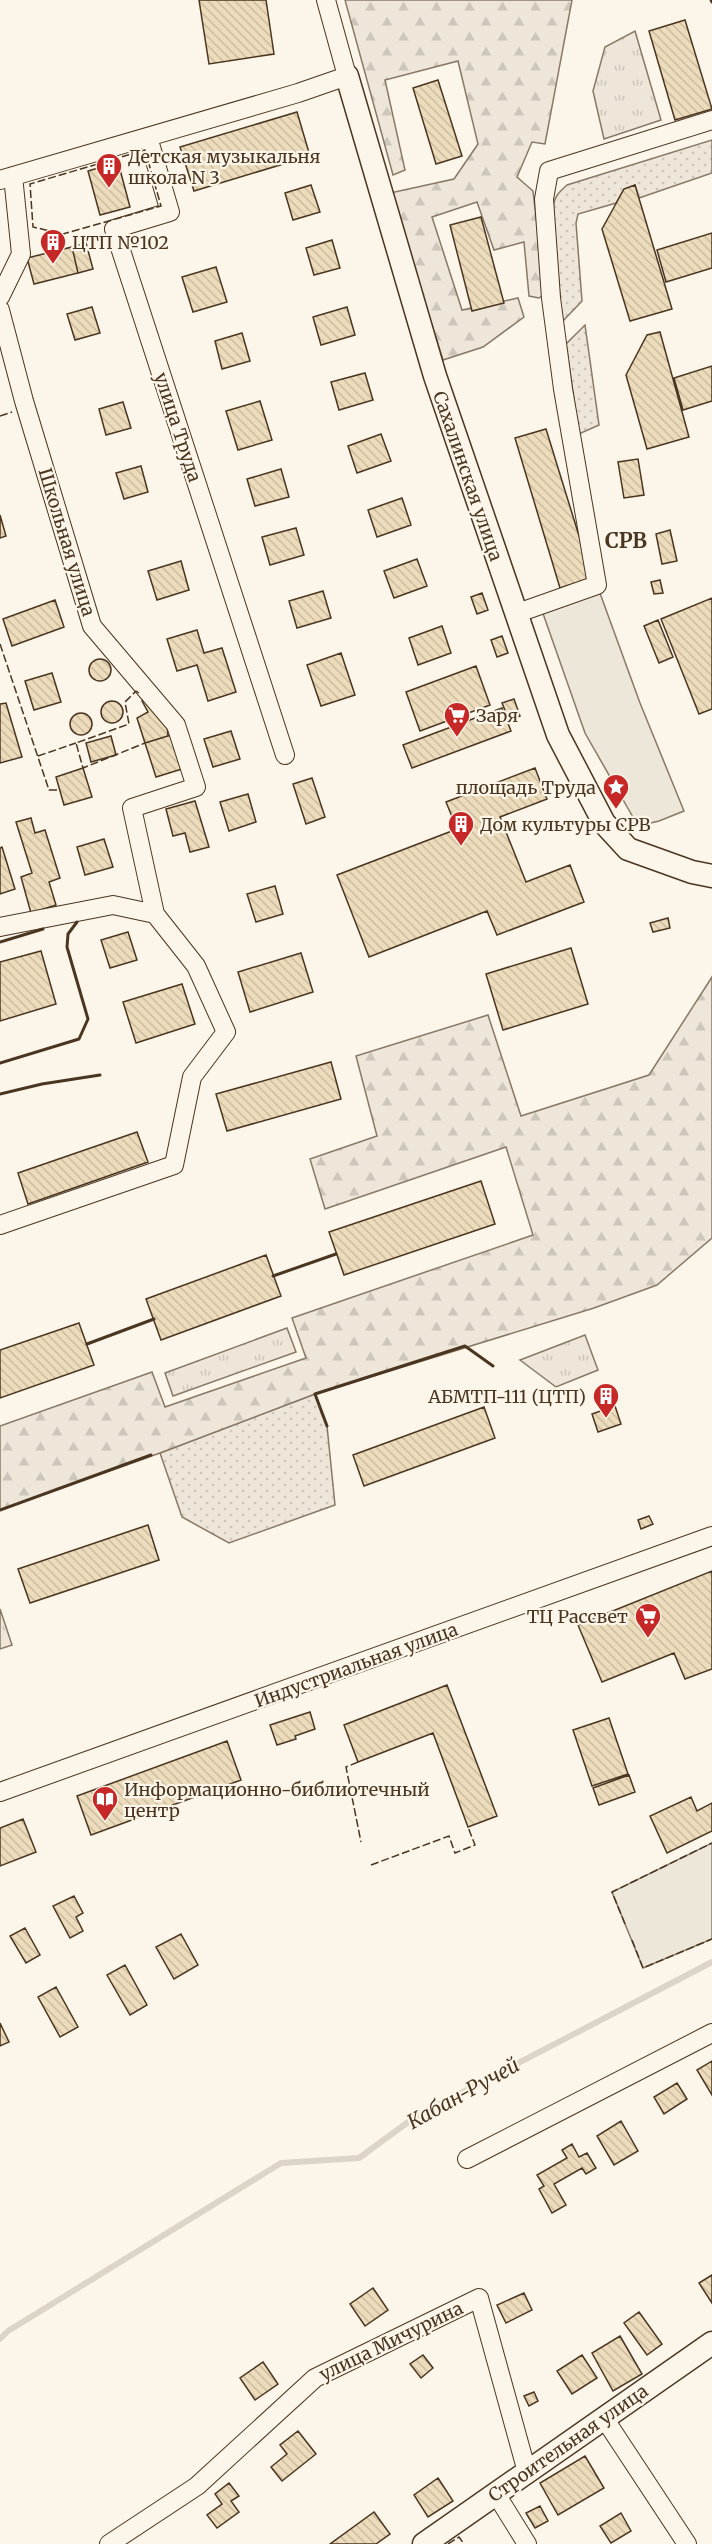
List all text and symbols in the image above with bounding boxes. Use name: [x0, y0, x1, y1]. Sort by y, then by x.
place label: Детская музыкальня школа N 3: [128, 145, 321, 189]
building icon: Детская музыкальня школа N 3: [94, 151, 124, 189]
building icon: ЦТП №102: [38, 227, 68, 265]
place label: ЦТП №102: [72, 231, 169, 254]
street label: улица Труда: [149, 369, 207, 485]
street label: Сахалинская улица: [428, 388, 508, 564]
street label: Школьная улица: [34, 465, 101, 619]
district label: СРВ: [605, 527, 647, 554]
supermarket icon: Заря: [442, 700, 472, 738]
place label: Заря: [476, 704, 518, 727]
place icon: площадь Труда: [601, 772, 631, 810]
place label: площадь Труда: [456, 776, 596, 799]
building icon: Дом культуры СРВ: [446, 809, 476, 847]
place label: Дом культуры СРВ: [480, 813, 651, 836]
building icon: АБМТП-111 (ЦТП): [591, 1381, 621, 1419]
place label: АБМТП-111 (ЦТП): [427, 1385, 586, 1408]
supermarket icon: ТЦ Рассвет: [633, 1601, 663, 1639]
place label: ТЦ Рассвет: [527, 1605, 628, 1628]
street label: Индустриальная улица: [251, 1617, 461, 1712]
place label: Информационно-библиотечный центр: [124, 1778, 430, 1822]
library icon: Информационно-библиотечный центр: [90, 1784, 120, 1822]
water label: Кабан-Ручей: [403, 2052, 523, 2134]
street label: улица Мичурина: [315, 2296, 467, 2386]
street label: Строительная улица: [484, 2379, 653, 2507]

